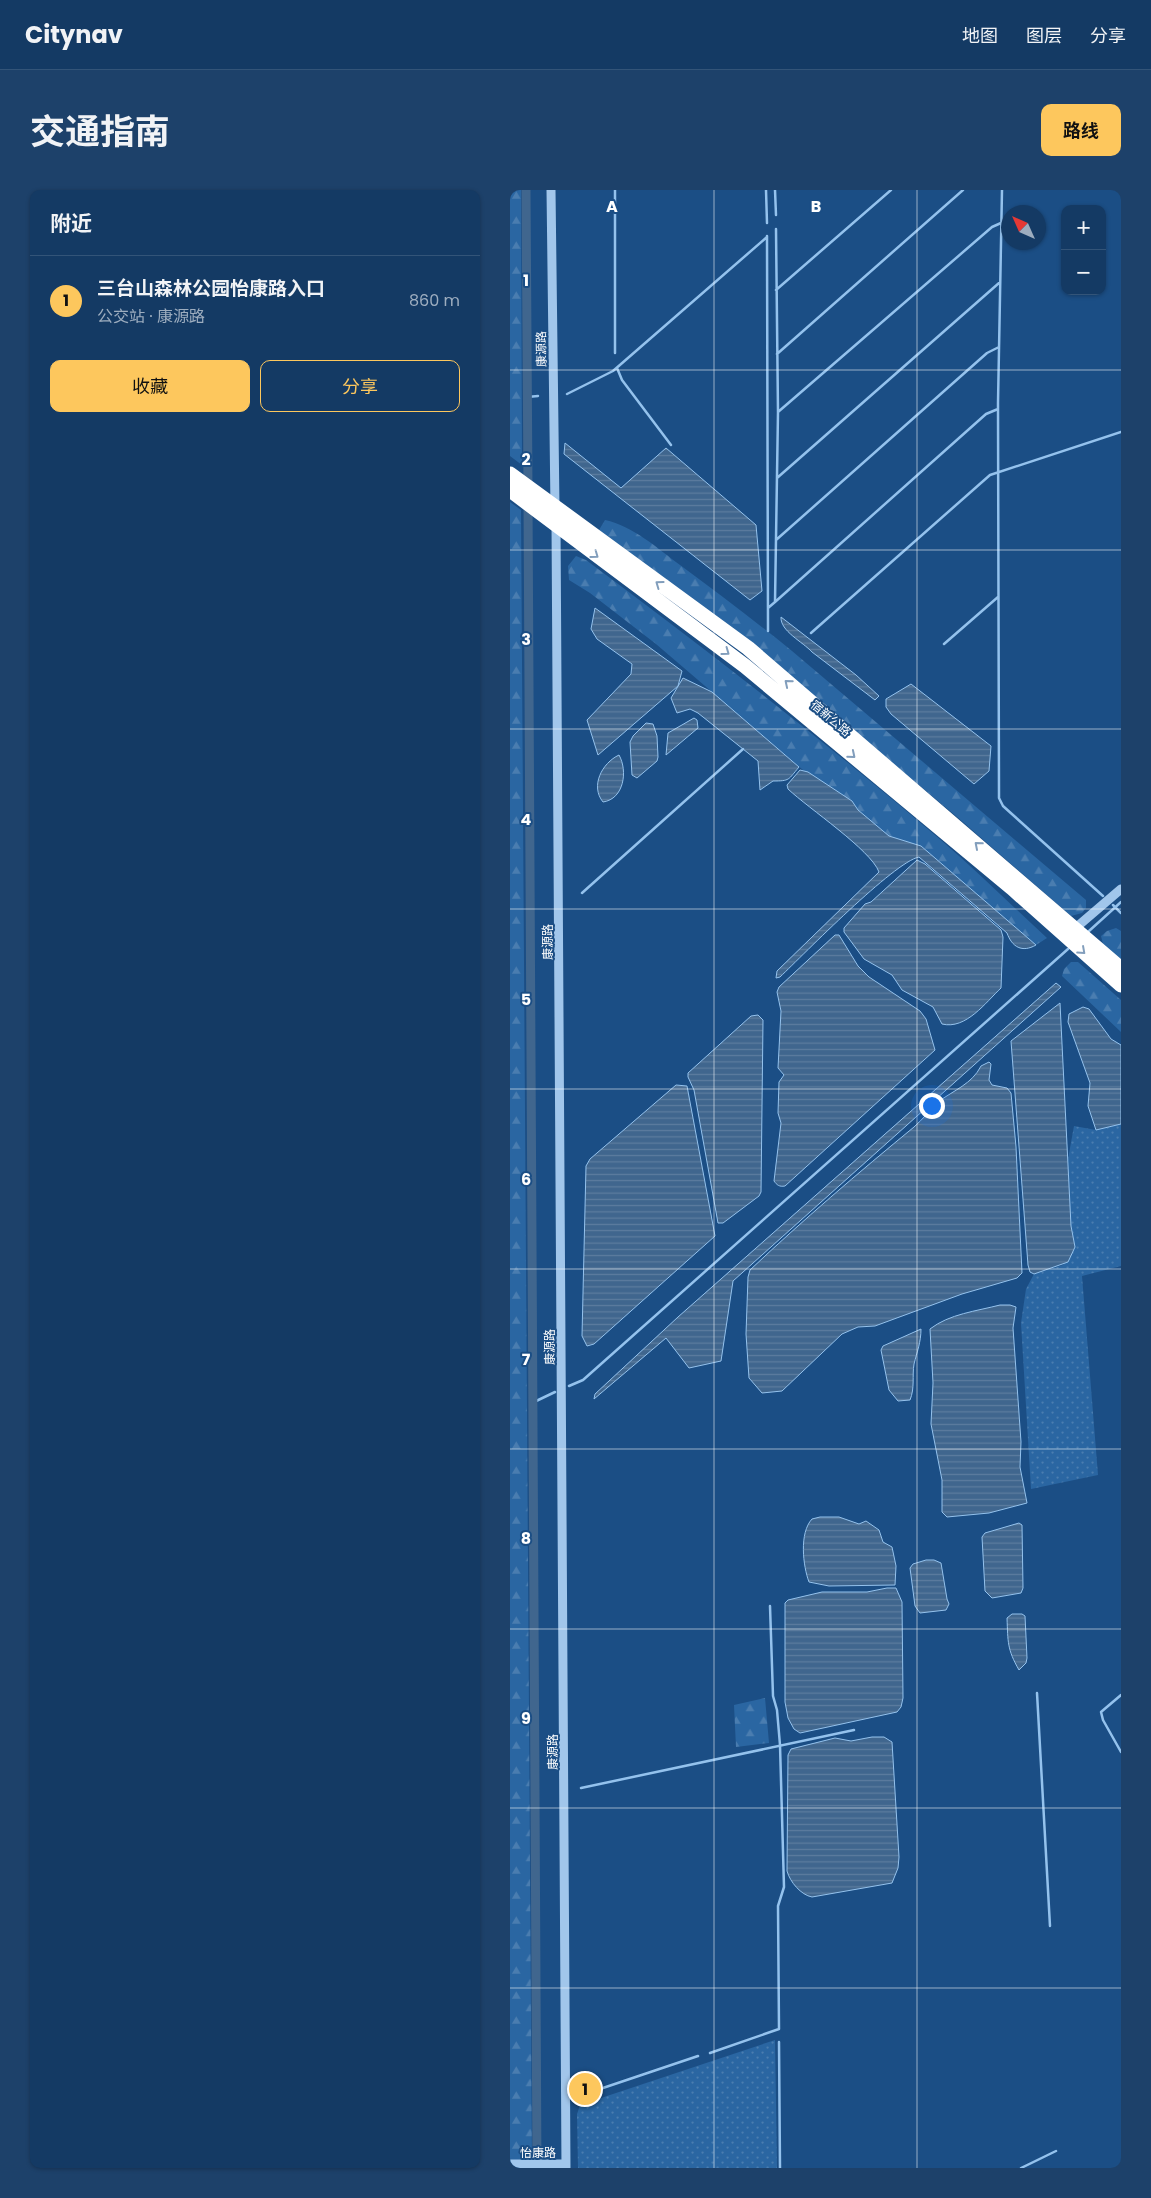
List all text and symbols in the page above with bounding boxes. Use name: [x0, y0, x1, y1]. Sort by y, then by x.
text: Citynav: [25, 18, 123, 51]
text: 地图: [962, 23, 998, 48]
text: 图层: [1026, 23, 1062, 48]
text: 分享: [1090, 23, 1126, 48]
button: 路线: [1041, 104, 1121, 156]
text: 交通指南: [30, 107, 170, 156]
text: A: [606, 195, 618, 218]
text: B: [811, 195, 821, 218]
north arrow: [1001, 205, 1046, 250]
map controls: [1061, 205, 1106, 295]
button: +: [1061, 205, 1106, 250]
text: 附近: [50, 209, 92, 238]
button: −: [1061, 250, 1106, 295]
text: 1: [523, 269, 529, 292]
text: 三台山森林公园怡康路入口: [97, 275, 325, 302]
text: 1: [63, 289, 69, 312]
text: 860 m: [409, 289, 460, 312]
text: 公交站 · 康源路: [97, 305, 205, 328]
street label: 康源路: [532, 331, 550, 367]
button: 收藏: [50, 360, 250, 412]
button: 分享: [260, 360, 460, 412]
text: 2: [521, 448, 531, 471]
one-way arrow: [589, 549, 599, 558]
one-way arrow: [656, 581, 665, 590]
text: 3: [521, 628, 531, 651]
one-way arrow: [720, 646, 730, 655]
one-way arrow: [785, 679, 794, 688]
street label: 宿新公路: [807, 696, 855, 740]
one-way arrow: [846, 749, 855, 758]
text: 4: [521, 808, 532, 831]
one-way arrow: [975, 842, 984, 851]
street label: 康源路: [539, 924, 556, 960]
one-way arrow: [1077, 945, 1086, 954]
text: 5: [521, 988, 531, 1011]
your location: [919, 1093, 945, 1119]
text: 6: [521, 1168, 531, 1191]
street label: 康源路: [541, 1329, 558, 1365]
text: 7: [522, 1348, 531, 1371]
text: 8: [521, 1527, 531, 1550]
text: 9: [521, 1707, 531, 1730]
street label: 康源路: [544, 1734, 561, 1770]
pin: 1: [569, 2070, 601, 2108]
street label: 怡康路: [520, 2144, 556, 2161]

